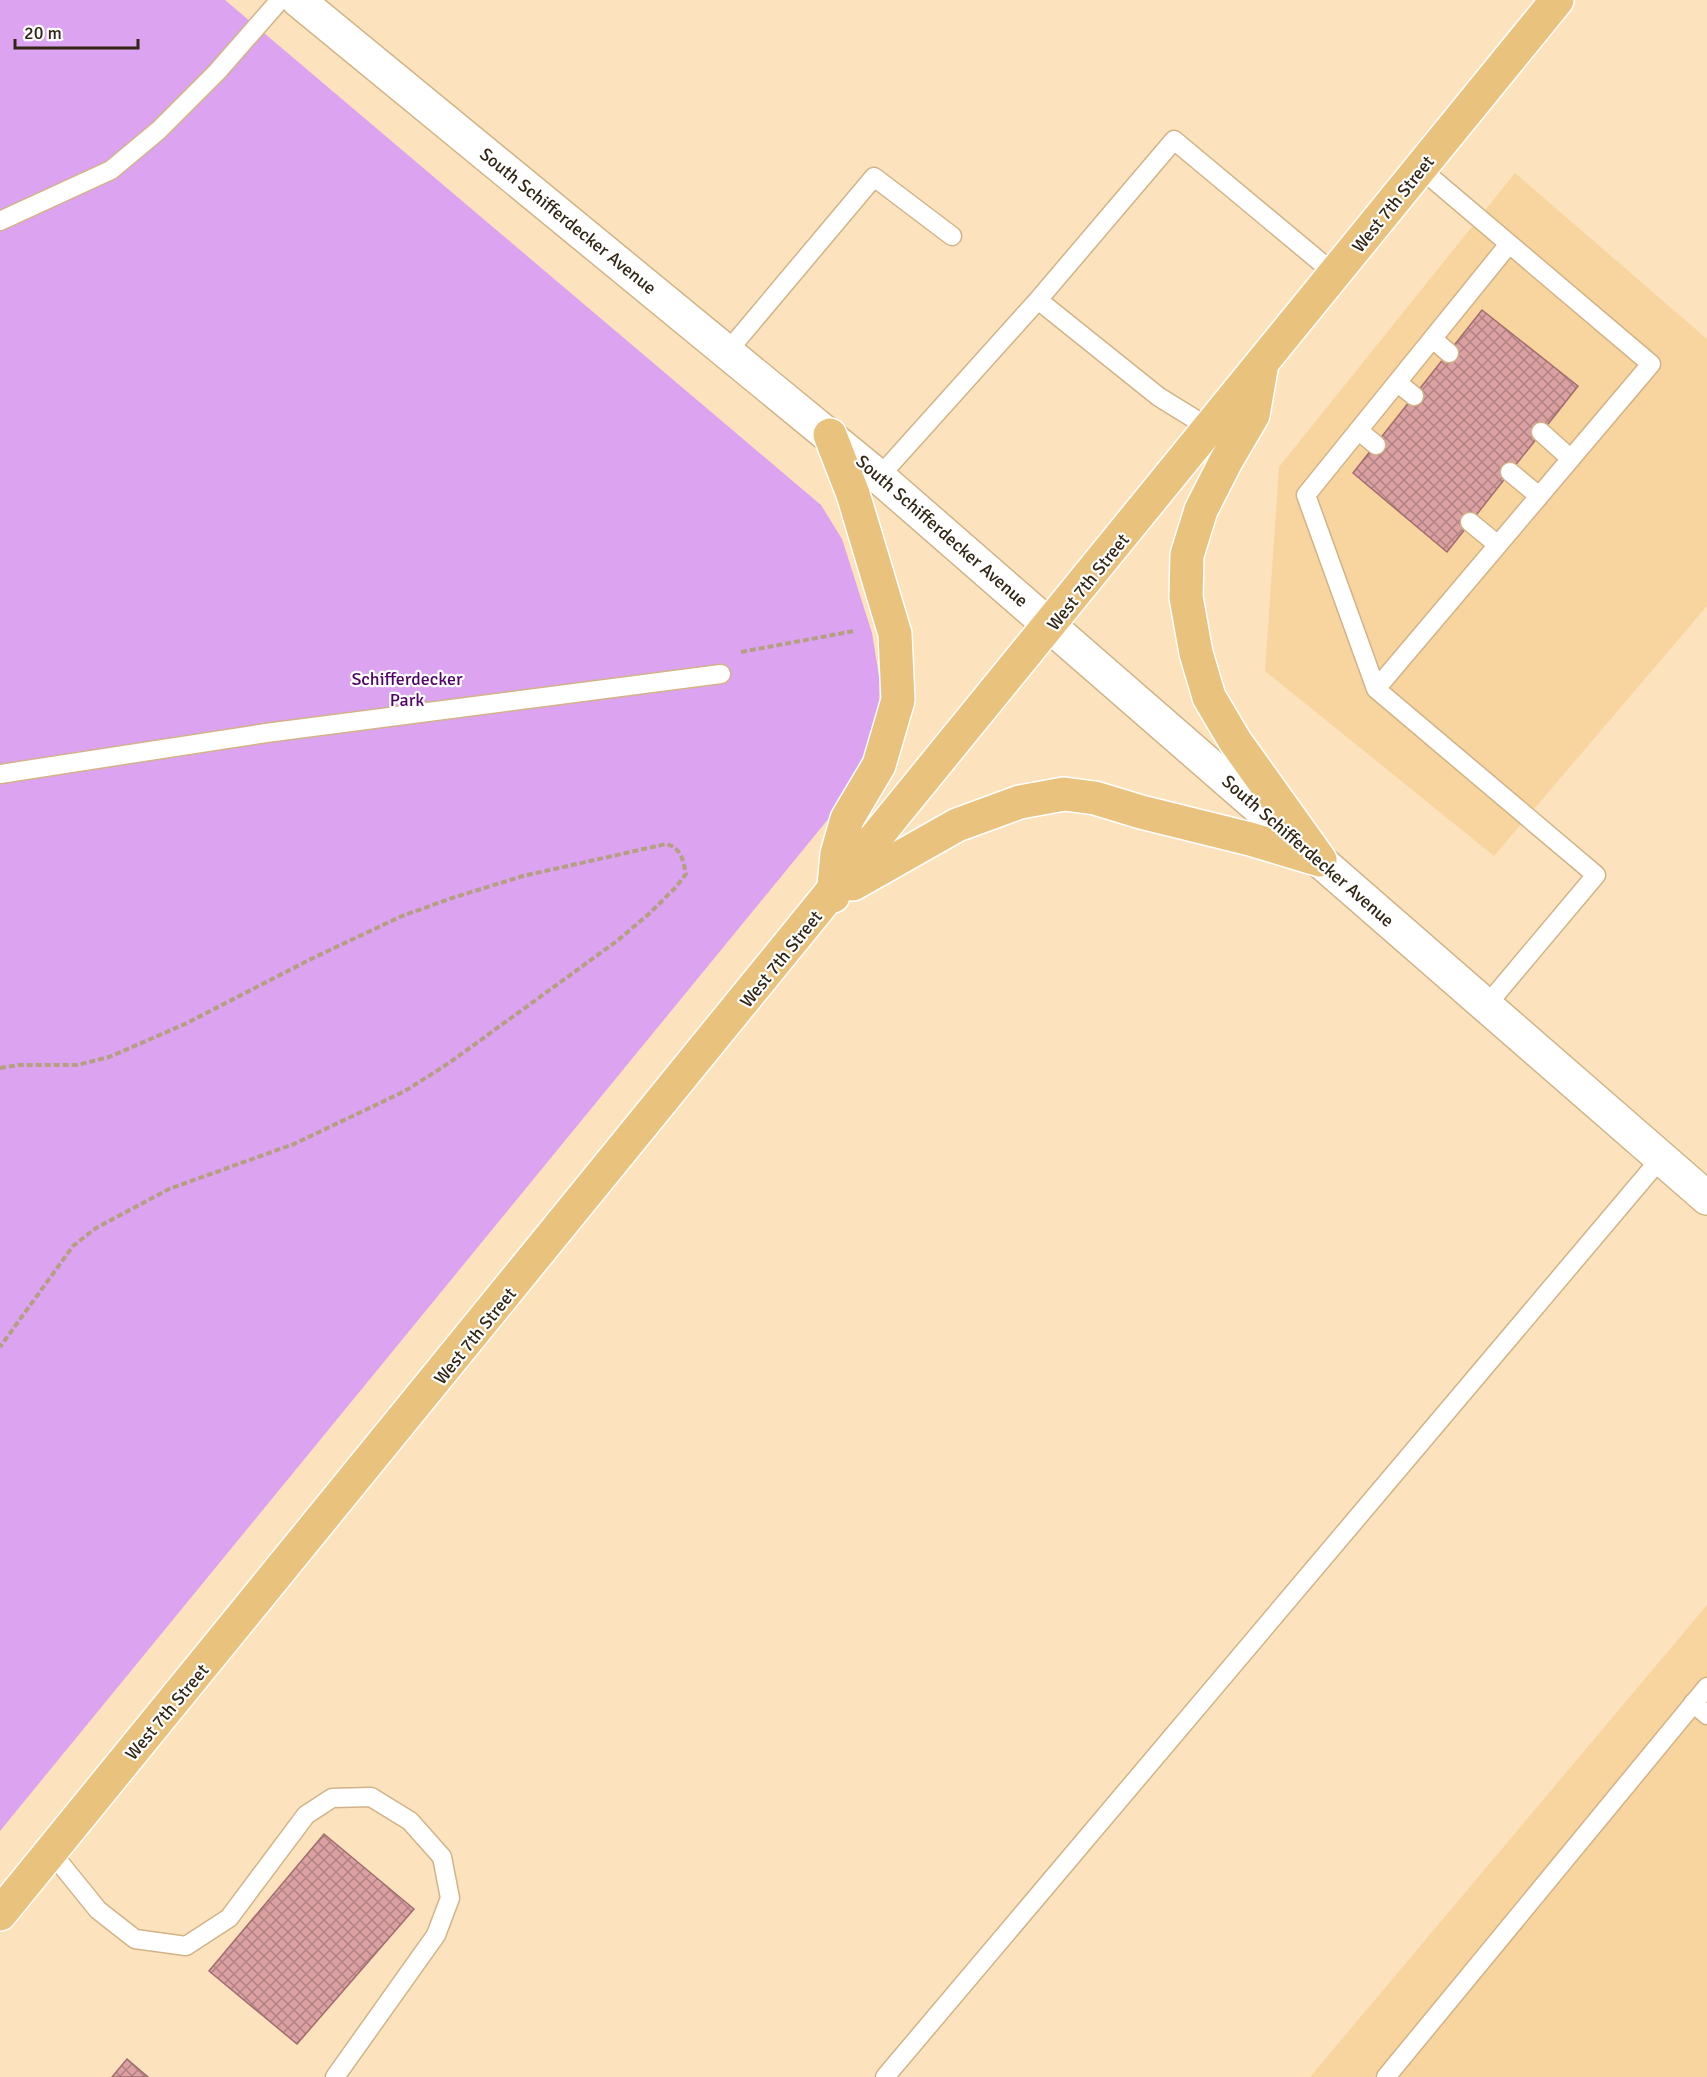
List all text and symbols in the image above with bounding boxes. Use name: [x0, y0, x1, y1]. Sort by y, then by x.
scale bar: [15, 12, 138, 50]
text: 20 m: [24, 22, 62, 44]
street label: South Schifferdecker Avenue: [475, 143, 661, 299]
street label: West 7th Street: [1347, 151, 1439, 257]
street label: South Schifferdecker Avenue: [851, 450, 1033, 612]
street label: West 7th Street: [1042, 529, 1134, 635]
park label: Schifferdecker Park: [351, 668, 463, 711]
street label: South Schifferdecker Avenue: [1217, 770, 1399, 932]
street label: West 7th Street: [735, 906, 827, 1012]
street label: West 7th Street: [429, 1283, 521, 1389]
street label: West 7th Street: [121, 1660, 213, 1764]

